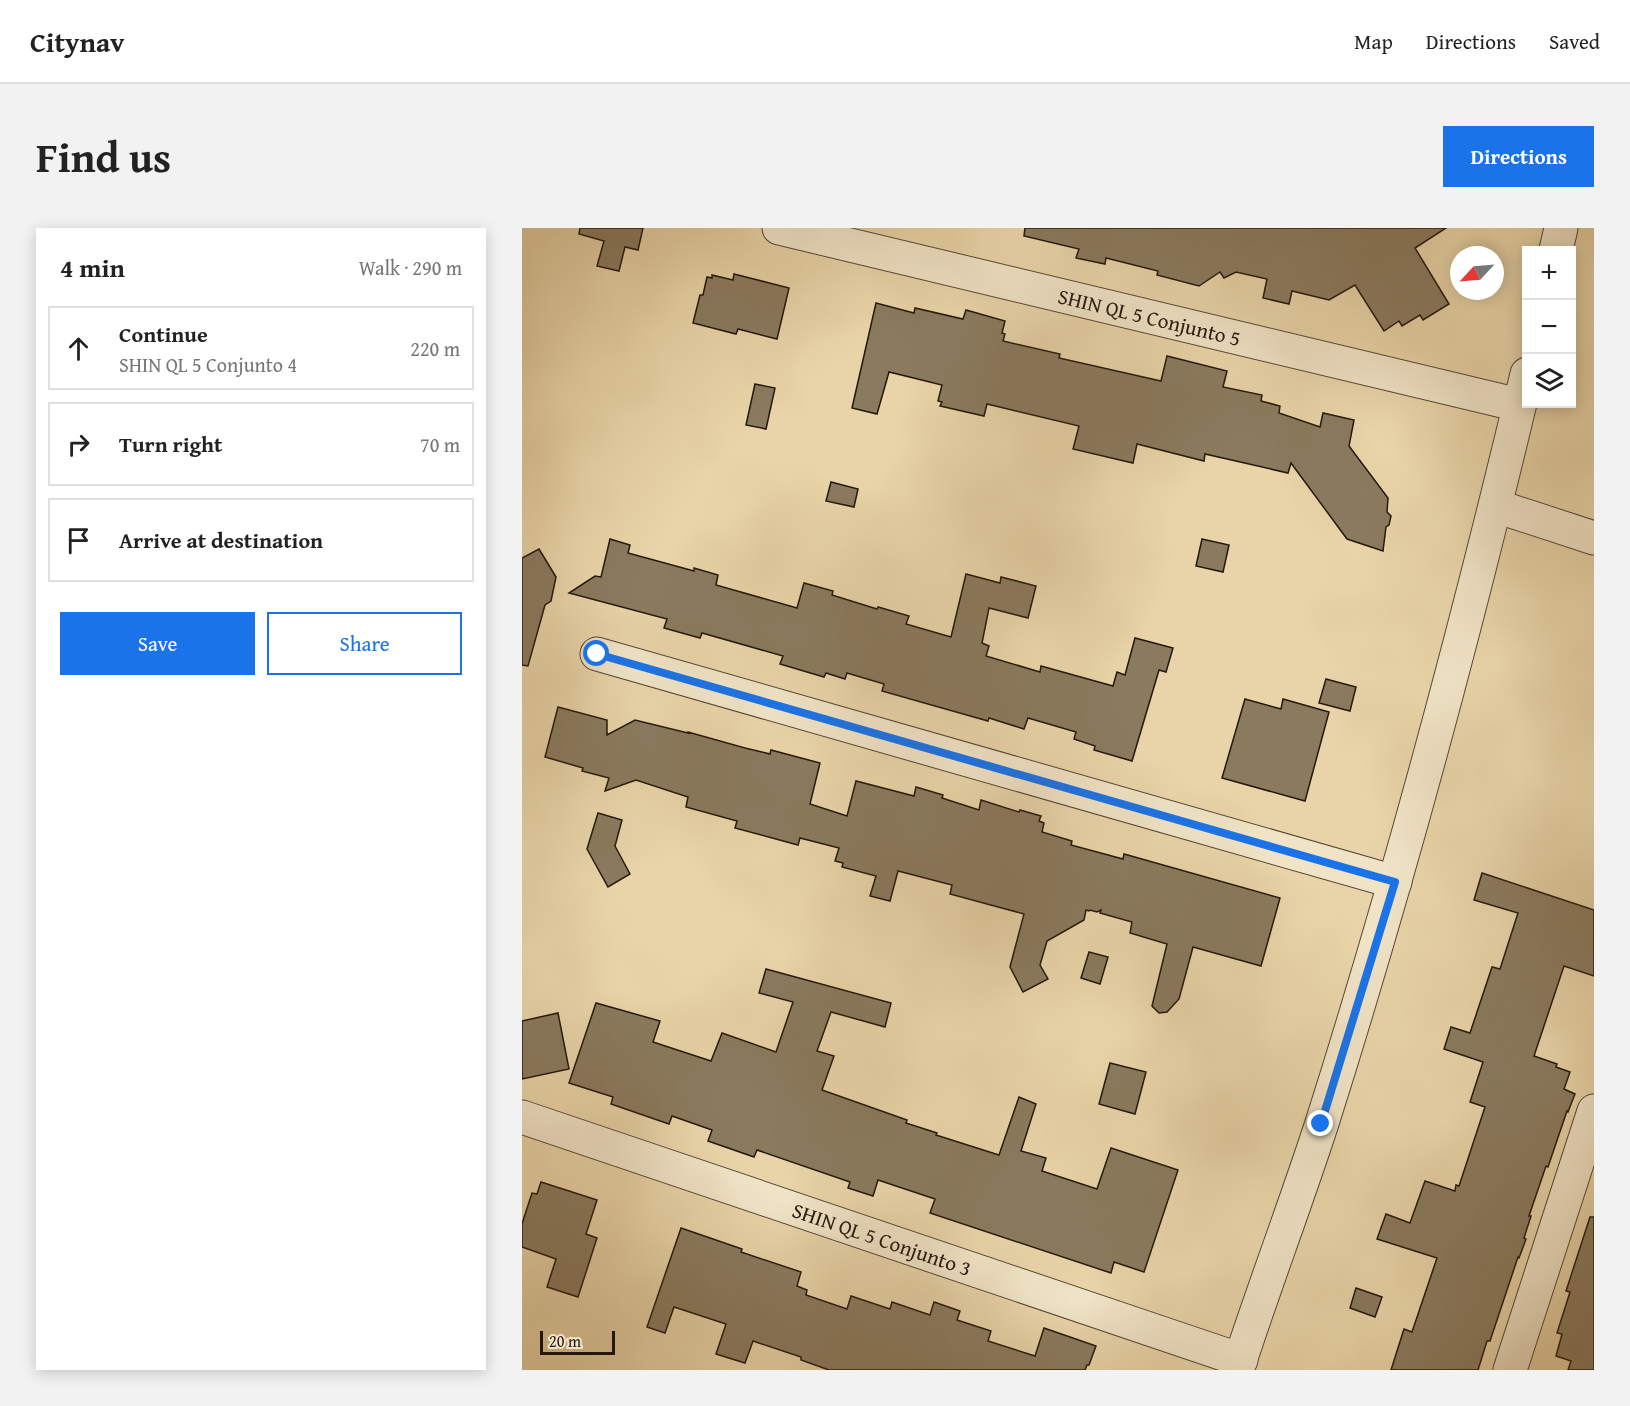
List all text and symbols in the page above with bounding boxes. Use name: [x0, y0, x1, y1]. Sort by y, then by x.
text: Citynav: [30, 21, 124, 62]
text: Map: [1354, 26, 1393, 57]
text: Directions: [1426, 26, 1516, 57]
text: Saved: [1549, 26, 1600, 57]
text: Find us: [36, 126, 171, 187]
button: Directions: [1443, 126, 1594, 187]
north arrow: [1450, 246, 1504, 300]
map controls: [1522, 246, 1576, 408]
button: +: [1522, 246, 1576, 300]
text: 4 min: [60, 248, 125, 287]
text: Walk · 290 m: [359, 253, 462, 282]
street label: SHIN QL 5 Conjunto 5: [1055, 280, 1244, 353]
button: −: [1522, 300, 1576, 354]
text: Continue: [119, 318, 208, 350]
icon: ahead: [62, 332, 95, 365]
text: 220 m: [410, 334, 460, 363]
text: SHIN QL 5 Conjunto 4: [119, 350, 297, 379]
button: layers: [1522, 354, 1576, 408]
icon: right: [62, 428, 95, 461]
text: Turn right: [119, 428, 222, 460]
text: 70 m: [420, 430, 460, 459]
icon: arrive: [62, 524, 95, 557]
text: Arrive at destination: [119, 524, 323, 556]
button: Save: [60, 612, 255, 675]
button: Share: [267, 612, 462, 675]
route start: [583, 640, 609, 666]
route end: [1307, 1110, 1333, 1136]
street label: SHIN QL 5 Conjunto 3: [788, 1194, 976, 1283]
scale bar: [540, 1328, 615, 1356]
text: 20 m: [549, 1329, 581, 1353]

